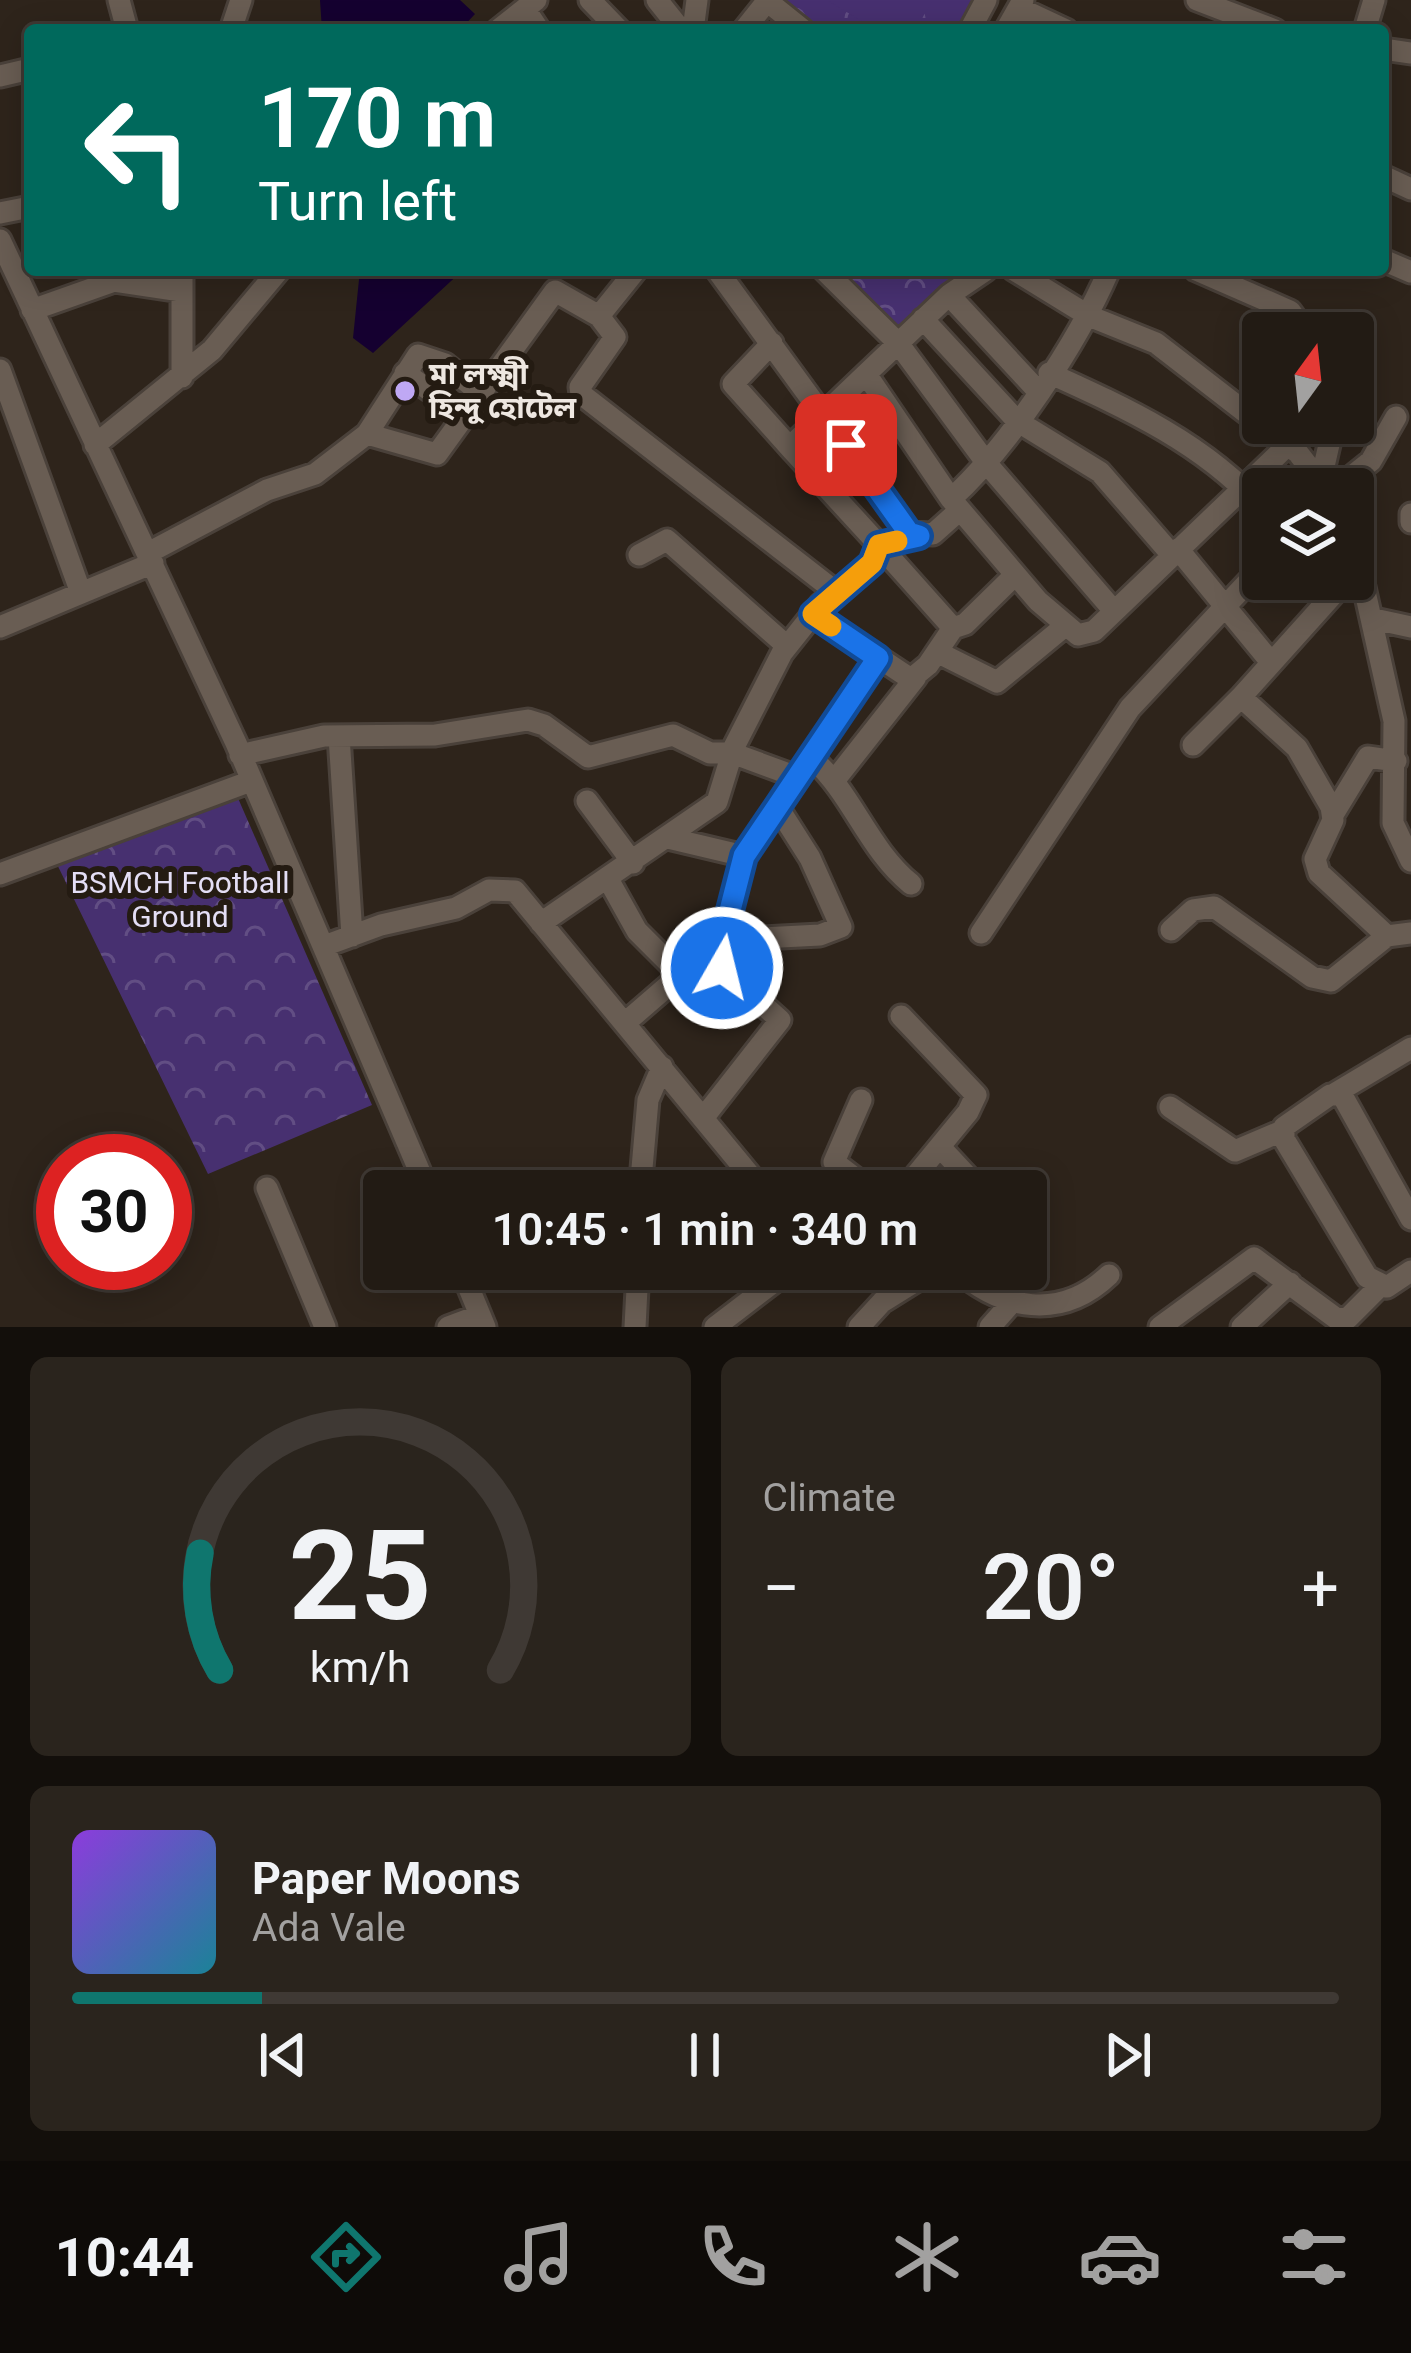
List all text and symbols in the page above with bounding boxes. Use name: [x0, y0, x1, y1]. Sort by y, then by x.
text: 170 m: [258, 69, 496, 168]
icon: left: [60, 72, 216, 228]
text: Turn left: [258, 170, 457, 233]
north arrow: [1242, 312, 1374, 444]
map controls: [1242, 312, 1374, 600]
place label: মা লক্ষ্মী হিন্দু হোটেল: [428, 356, 578, 425]
marker: মা লক্ষ্মী হিন্দু হোটেল: [392, 378, 418, 404]
pin: [795, 394, 897, 496]
icon: arrive: [813, 412, 879, 478]
button: layers: [1242, 468, 1374, 600]
park label: BSMCH Football Ground: [70, 865, 290, 934]
position arrow: [659, 905, 785, 1031]
speed limit sign: 30: [36, 1134, 192, 1290]
text: 10:45 · 1 min · 340 m: [492, 1203, 918, 1256]
text: Climate: [763, 1475, 896, 1521]
text: 25: [289, 1503, 432, 1649]
text: 20°: [982, 1536, 1120, 1641]
text: −: [763, 1550, 800, 1627]
text: +: [1302, 1550, 1339, 1627]
text: km/h: [310, 1641, 411, 1691]
text: Paper Moons: [252, 1852, 521, 1905]
text: Ada Vale: [252, 1905, 406, 1951]
icon: previous: [250, 2022, 316, 2088]
icon: pause: [672, 2022, 738, 2088]
icon: next: [1095, 2022, 1161, 2088]
icon: directions: [304, 2215, 388, 2299]
icon: music: [497, 2215, 581, 2299]
icon: phone: [691, 2215, 775, 2299]
icon: climate: [885, 2215, 969, 2299]
icon: car: [1078, 2215, 1162, 2299]
icon: filters: [1272, 2215, 1356, 2299]
text: 10:44: [55, 2226, 194, 2289]

